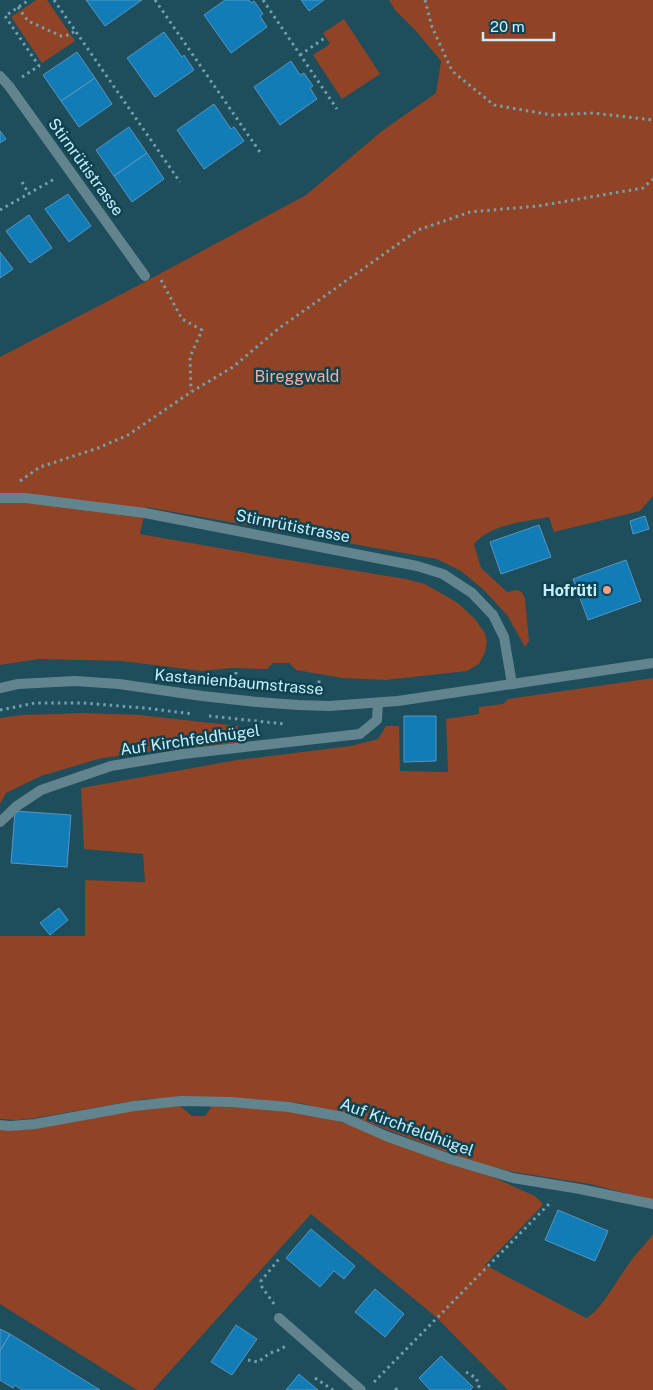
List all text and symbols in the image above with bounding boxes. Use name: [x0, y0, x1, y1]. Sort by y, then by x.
scale bar: [483, 10, 554, 42]
text: 20 m: [490, 18, 525, 35]
street label: Stirnrütistrasse: [44, 114, 128, 220]
park label: Bireggwald: [255, 367, 339, 386]
street label: Stirnrütistrasse: [234, 506, 352, 546]
place label: Hofrüti: [543, 581, 597, 600]
marker: Hofrüti: [601, 584, 613, 596]
street label: Kastanienbaumstrasse: [154, 665, 324, 699]
street label: Auf Kirchfeldhügel: [119, 721, 261, 759]
street label: Auf Kirchfeldhügel: [338, 1094, 477, 1160]

